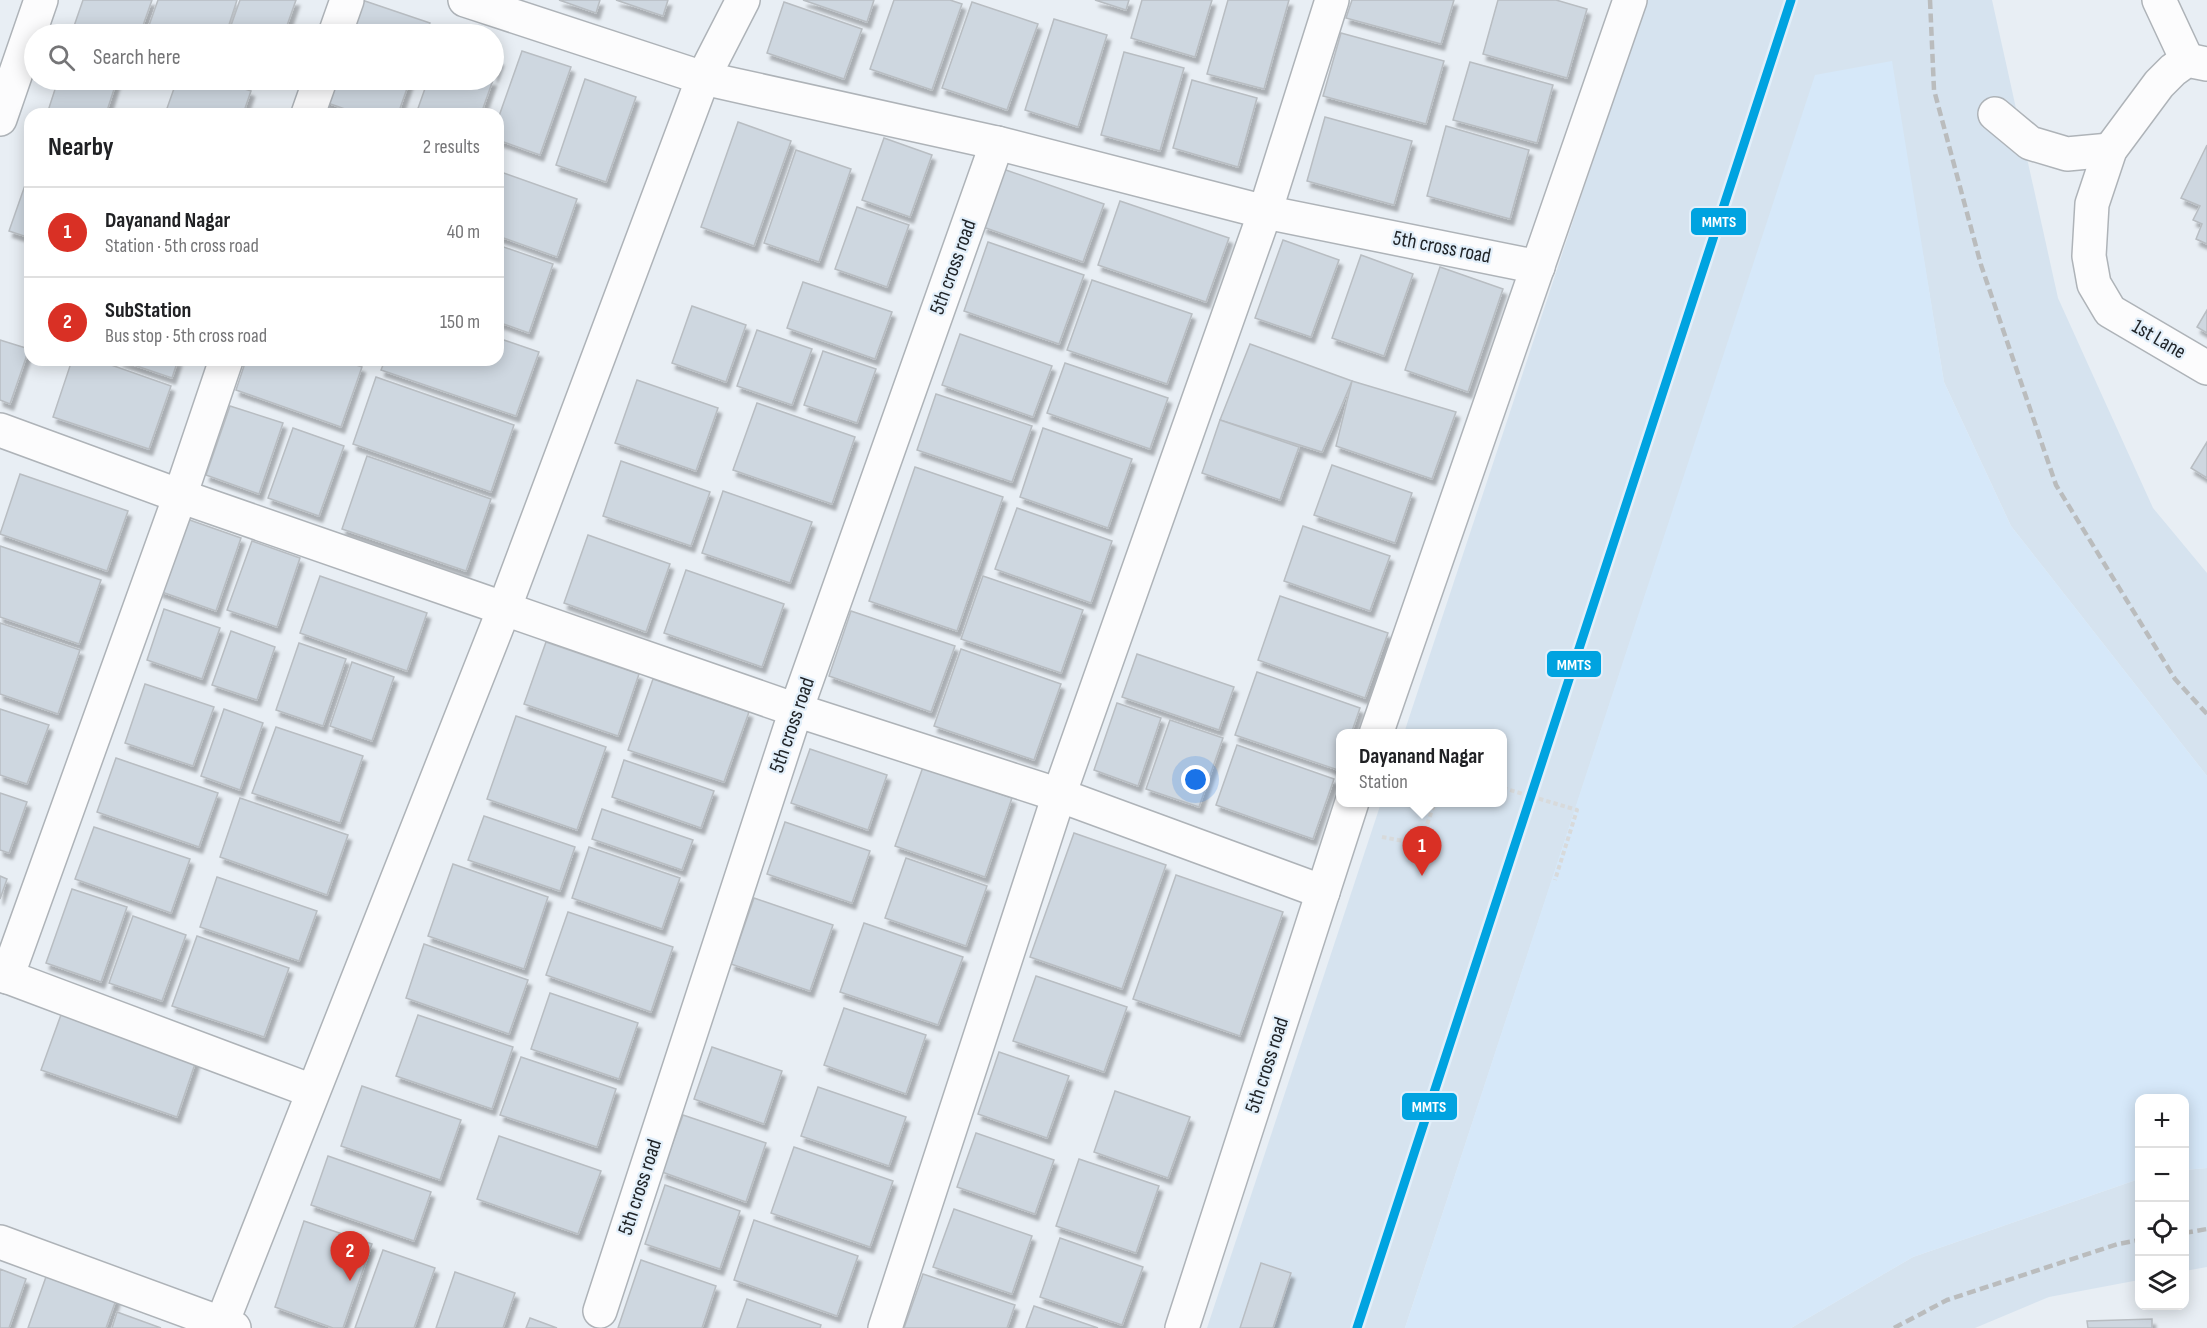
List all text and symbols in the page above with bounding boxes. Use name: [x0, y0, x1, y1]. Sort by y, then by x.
search box: [24, 24, 504, 90]
icon: search: [45, 41, 78, 74]
text: Search here: [93, 44, 180, 71]
text: Nearby: [48, 132, 114, 163]
text: 2 results: [423, 135, 480, 159]
text: Dayanand Nagar: [105, 207, 230, 234]
line badge: MMTS: [1690, 207, 1747, 236]
text: MMTS: [1702, 213, 1736, 232]
street label: 5th cross road: [924, 216, 982, 318]
text: 1: [64, 220, 71, 244]
text: 40 m: [447, 220, 480, 244]
street label: 5th cross road: [1391, 225, 1493, 269]
text: Station · 5th cross road: [105, 234, 259, 258]
text: SubStation: [105, 297, 191, 324]
text: 2: [63, 310, 72, 334]
text: 150 m: [440, 310, 480, 334]
street label: 1st Lane: [2128, 314, 2190, 364]
text: Bus stop · 5th cross road: [105, 324, 267, 348]
line badge: MMTS: [1546, 650, 1602, 678]
text: MMTS: [1557, 656, 1591, 675]
street label: 5th cross road: [764, 674, 820, 776]
popup: [1336, 729, 1507, 807]
text: Dayanand Nagar: [1359, 743, 1484, 770]
your location: [1181, 765, 1210, 794]
text: Station: [1359, 770, 1408, 794]
pin: 1: [1402, 826, 1442, 876]
street label: 5th cross road: [1240, 1014, 1294, 1116]
line badge: MMTS: [1401, 1092, 1458, 1121]
map controls: [2135, 1094, 2189, 1310]
button: +: [2135, 1094, 2189, 1148]
text: MMTS: [1412, 1098, 1446, 1117]
street label: 5th cross road: [613, 1136, 667, 1238]
button: −: [2135, 1148, 2189, 1202]
button: locate: [2135, 1202, 2189, 1256]
pin: 2: [330, 1232, 370, 1281]
button: layers: [2135, 1256, 2189, 1310]

